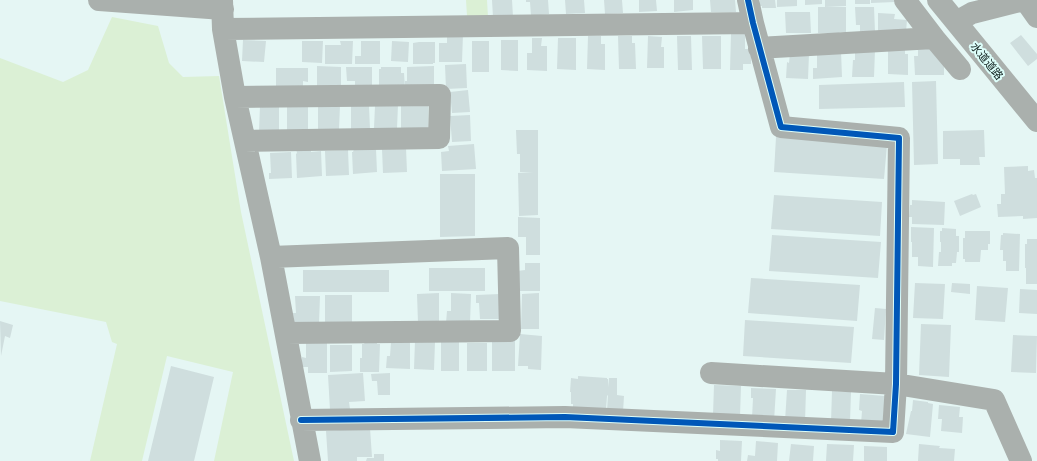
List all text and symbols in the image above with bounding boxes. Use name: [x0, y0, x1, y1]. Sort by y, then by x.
street label: 水道道路: [968, 39, 1006, 83]

